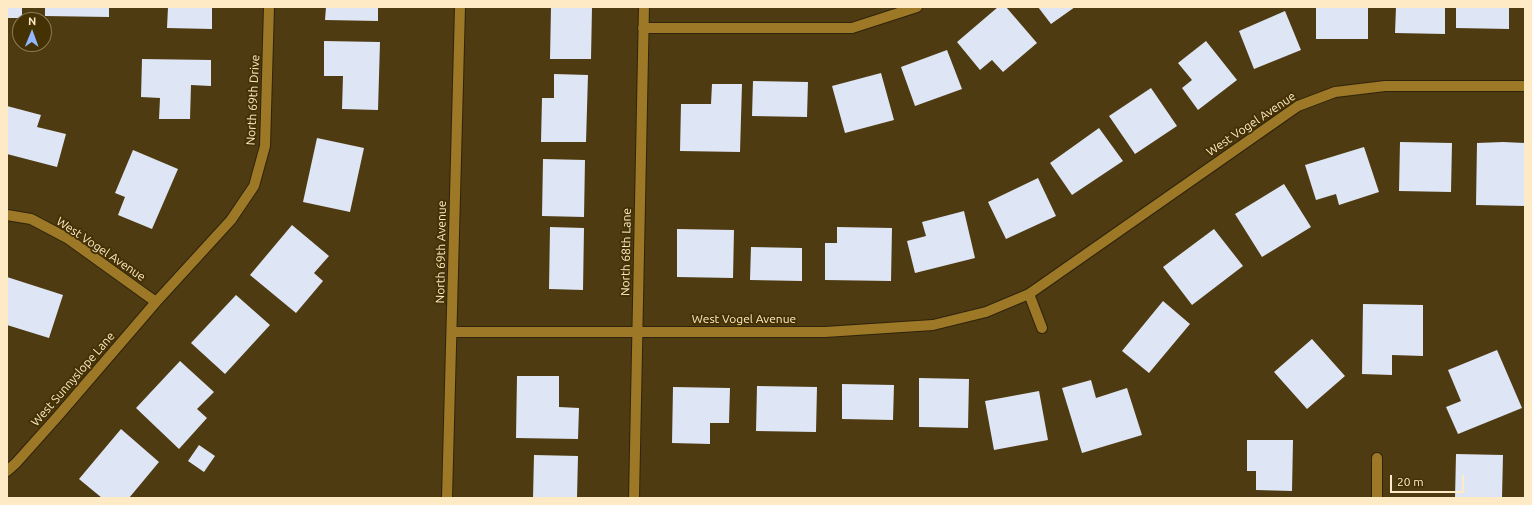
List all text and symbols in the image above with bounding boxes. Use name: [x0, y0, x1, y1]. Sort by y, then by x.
north arrow: [12, 12, 52, 52]
text: N: [28, 15, 36, 27]
street label: North 69th Drive: [243, 54, 263, 146]
street label: West Vogel Avenue: [1204, 89, 1298, 159]
street label: North 69th Avenue: [433, 201, 449, 303]
street label: North 68th Lane: [618, 208, 634, 296]
street label: West Vogel Avenue: [54, 214, 148, 284]
street label: West Vogel Avenue: [692, 312, 796, 326]
street label: West Sunnyslope Lane: [28, 329, 118, 429]
scale bar: [1392, 467, 1466, 493]
text: 20 m: [1397, 475, 1424, 488]

